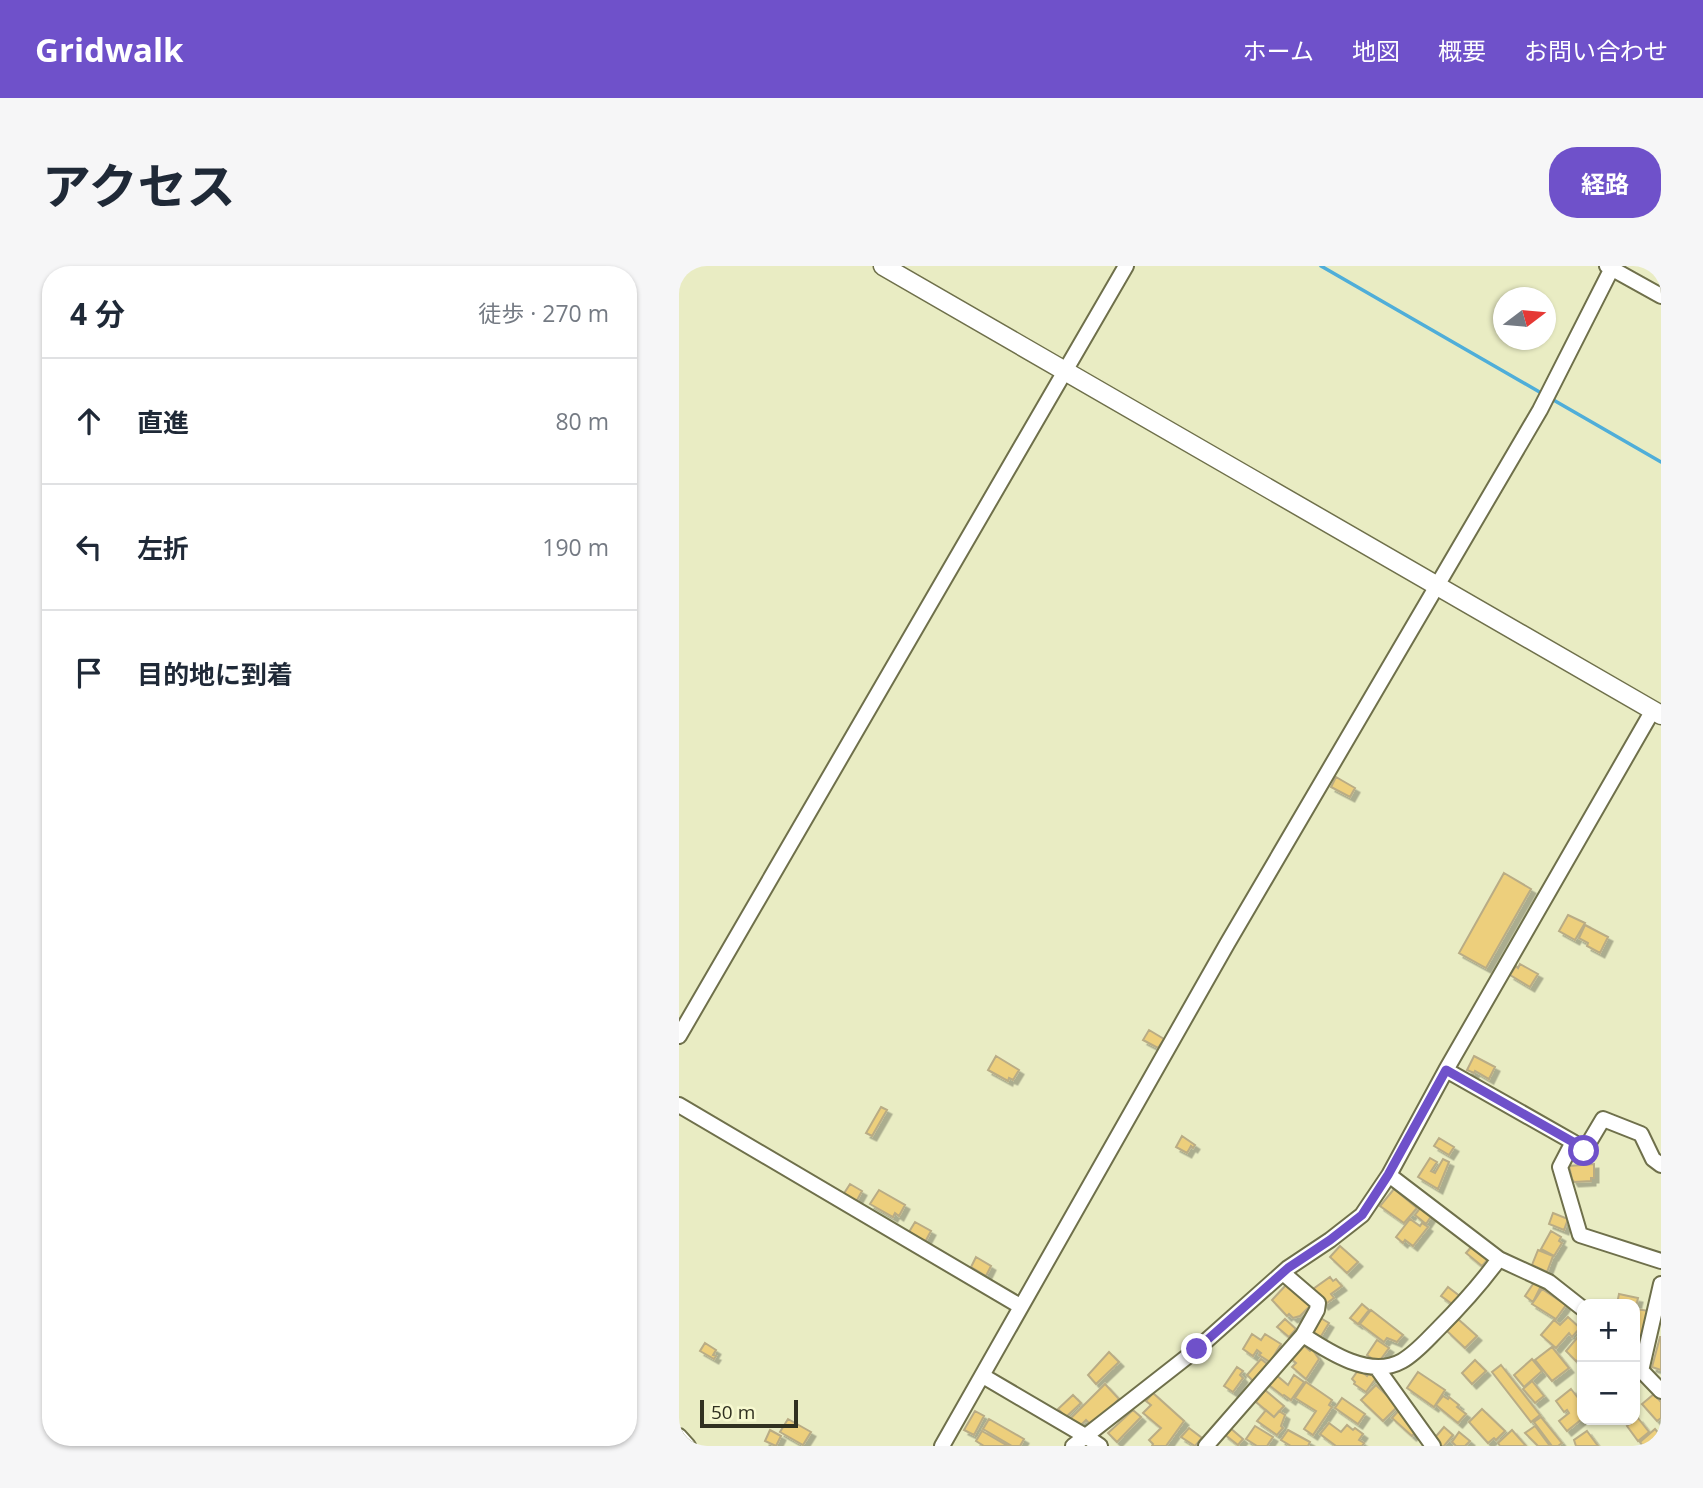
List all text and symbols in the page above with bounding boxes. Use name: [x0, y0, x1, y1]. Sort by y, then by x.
text: Gridwalk: [35, 27, 184, 72]
text: ホーム: [1243, 34, 1314, 67]
text: 地図: [1352, 34, 1400, 67]
text: 概要: [1438, 34, 1486, 67]
text: お問い合わせ: [1524, 34, 1668, 67]
button: 経路: [1549, 147, 1661, 218]
text: アクセス: [42, 152, 236, 218]
north arrow: [1493, 287, 1556, 350]
text: 4 分: [70, 293, 125, 334]
text: 徒歩 · 270 m: [478, 297, 609, 329]
icon: ahead: [70, 402, 108, 440]
text: 直進: [137, 404, 189, 440]
text: 80 m: [555, 405, 609, 437]
icon: left: [70, 528, 108, 566]
text: 左折: [137, 530, 189, 566]
text: 190 m: [542, 531, 609, 563]
icon: arrive: [70, 654, 108, 692]
text: 目的地に到着: [137, 656, 293, 692]
route start: [1568, 1135, 1599, 1166]
map controls: [1577, 1299, 1640, 1425]
button: +: [1577, 1299, 1640, 1362]
route end: [1181, 1333, 1212, 1364]
button: −: [1577, 1362, 1640, 1425]
scale bar: [700, 1397, 798, 1429]
text: 50 m: [711, 1399, 755, 1425]

